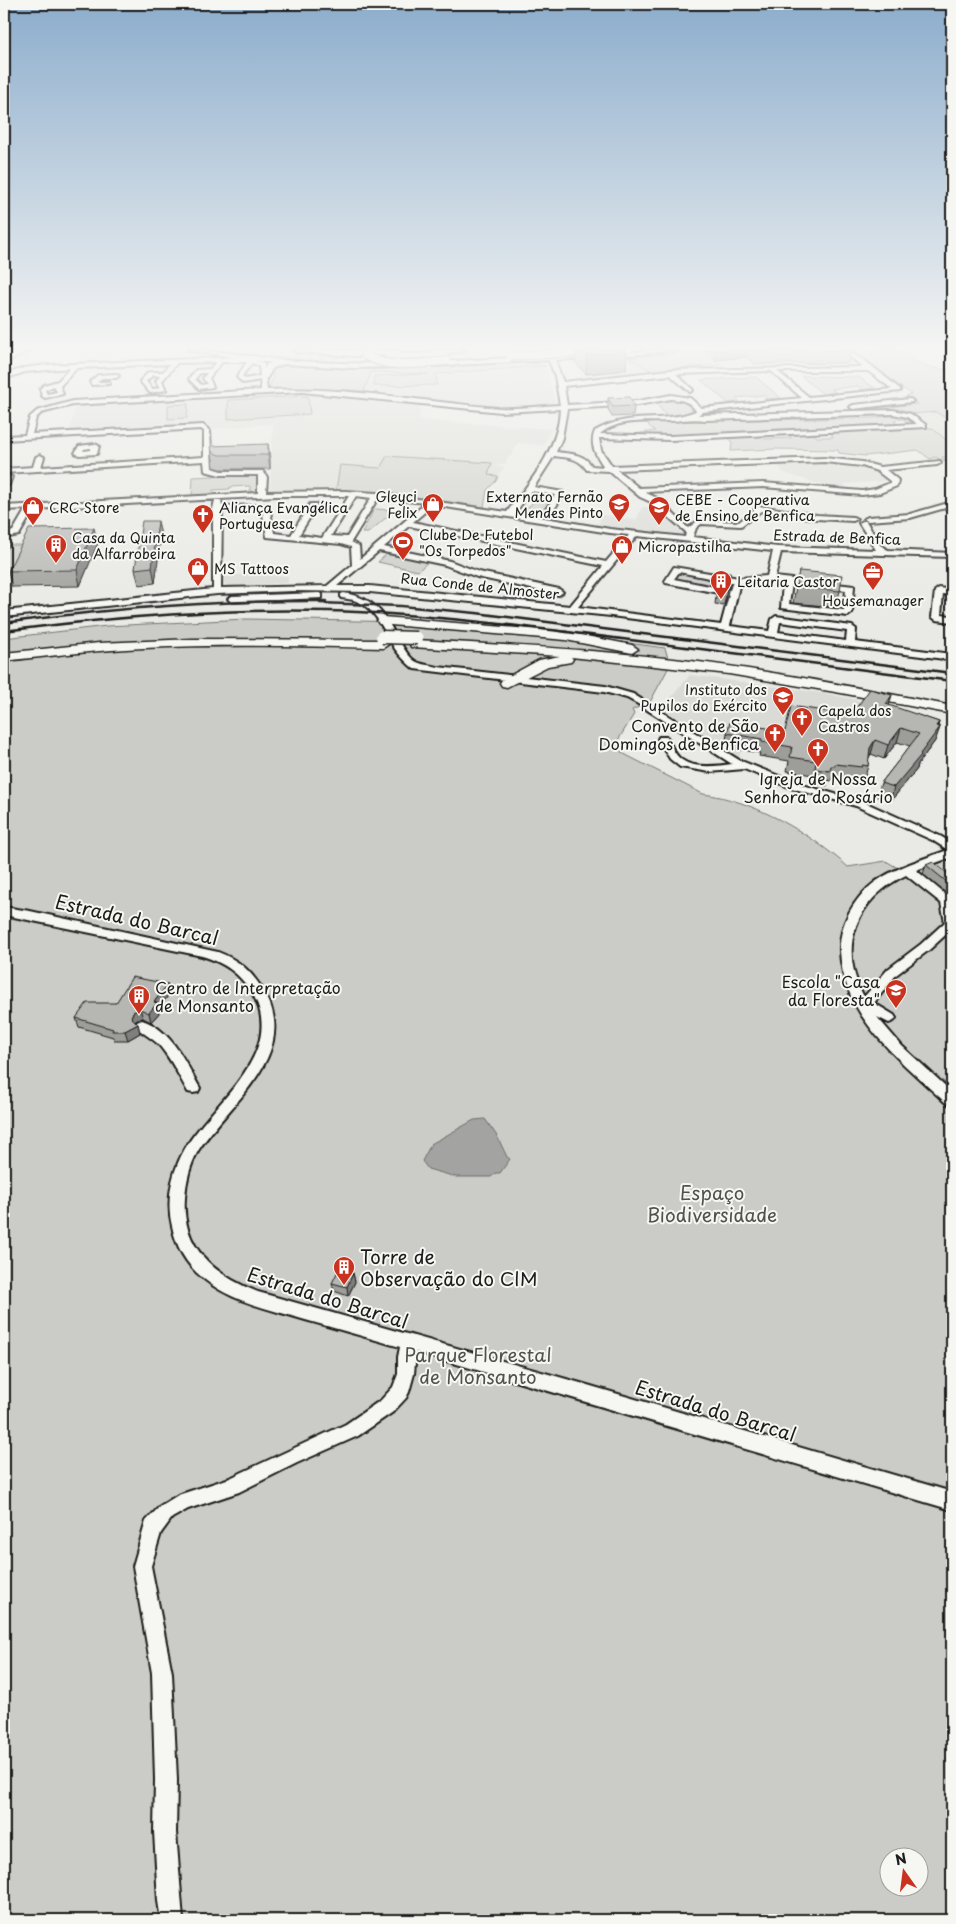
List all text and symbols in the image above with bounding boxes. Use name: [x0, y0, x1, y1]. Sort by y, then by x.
place label: Gleyci Felix: [375, 486, 417, 523]
place label: Externato Fernão Mendes Pinto: [486, 486, 603, 523]
place label: CEBE - Cooperativa de Ensino de Benfica: [675, 489, 815, 526]
shop icon: Gleyci Felix: [421, 492, 445, 523]
school or university icon: Externato Fernão Mendes Pinto: [607, 492, 631, 523]
shop icon: CRC Store: [21, 495, 45, 526]
school or university icon: CEBE - Cooperativa de Ensino de Benfica: [647, 495, 671, 526]
place label: CRC Store: [49, 497, 119, 518]
place label: Aliança Evangélica Portuguesa: [219, 497, 348, 534]
church icon: Aliança Evangélica Portuguesa: [191, 503, 215, 534]
place label: Clube De Futebol "Os Torpedos": [419, 524, 533, 561]
street label: Estrada de Benfica: [773, 524, 901, 550]
place label: Casa da Quinta da Alfarrobeira: [72, 527, 176, 564]
sports icon: Clube De Futebol "Os Torpedos": [391, 530, 415, 561]
building icon: Casa da Quinta da Alfarrobeira: [44, 533, 68, 564]
shop icon: Micropastilha: [610, 534, 634, 565]
place label: Micropastilha: [638, 536, 732, 557]
shop icon: MS Tattoos: [186, 556, 210, 587]
place label: MS Tattoos: [214, 558, 289, 579]
office icon: Housemanager: [861, 560, 885, 591]
street label: Rua Conde de Almoster: [400, 567, 561, 605]
building icon: Leitaria Castor: [709, 569, 733, 600]
place label: Leitaria Castor: [737, 571, 839, 592]
place label: Housemanager: [822, 590, 924, 611]
place label: Instituto dos Pupilos do Exército: [640, 679, 767, 716]
school or university icon: Instituto dos Pupilos do Exército: [771, 685, 795, 716]
place label: Capela dos Castros: [818, 700, 891, 737]
church icon: Capela dos Castros: [790, 706, 814, 737]
place label: Convento de São Domingos de Benfica: [598, 713, 759, 755]
church icon: Convento de São Domingos de Benfica: [763, 722, 787, 753]
church icon: Igreja de Nossa Senhora do Rosário: [806, 737, 830, 768]
place label: Igreja de Nossa Senhora do Rosário: [743, 766, 893, 808]
street label: Estrada do Barcal: [53, 887, 221, 951]
place label: Escola "Casa da Floresta": [782, 969, 880, 1011]
place label: Centro de Interpretação de Monsanto: [155, 975, 341, 1017]
school or university icon: Escola "Casa da Floresta": [884, 978, 908, 1009]
building icon: Centro de Interpretação de Monsanto: [127, 984, 151, 1015]
park label: Espaço Biodiversidade: [647, 1178, 777, 1228]
place label: Torre de Observação do CIM: [360, 1242, 538, 1292]
building icon: Torre de Observação do CIM: [332, 1255, 356, 1286]
street label: Estrada do Barcal: [244, 1259, 412, 1335]
park label: Parque Florestal de Monsanto: [404, 1340, 552, 1390]
street label: Estrada do Barcal: [632, 1372, 800, 1448]
north arrow: [878, 1846, 928, 1896]
text: N: [893, 1847, 909, 1870]

